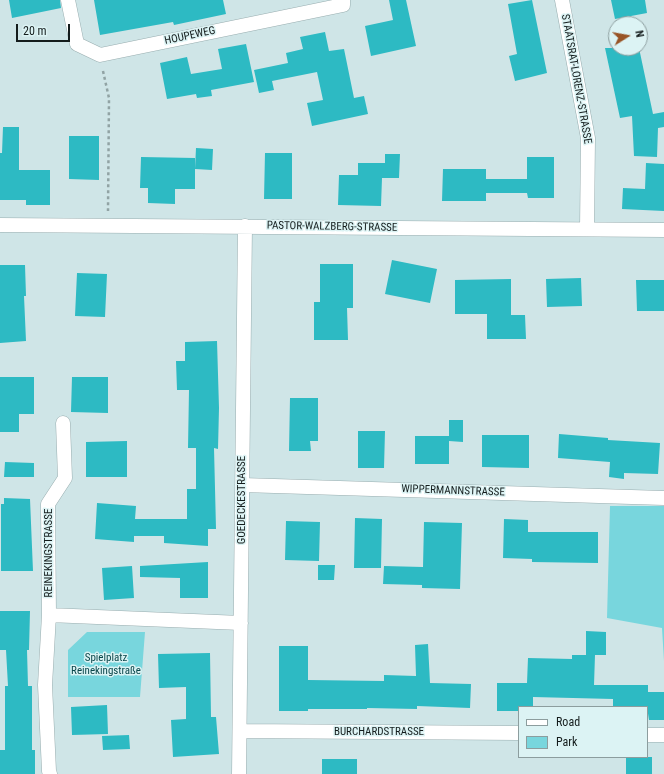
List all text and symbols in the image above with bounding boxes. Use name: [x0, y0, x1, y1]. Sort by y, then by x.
street label: STAATSRAT-LORENZ-STRASSE: [558, 13, 594, 145]
scale bar: [18, 16, 72, 42]
north arrow: [608, 16, 648, 56]
text: 20 m: [23, 24, 47, 38]
street label: HOUPEWEG: [163, 24, 217, 48]
text: N: [632, 29, 646, 38]
street label: PASTOR-WALZBERG-STRASSE: [267, 219, 397, 235]
street label: GOEDECKESTRASSE: [235, 456, 249, 544]
street label: WIPPERMANNSTRASSE: [401, 483, 505, 499]
street label: REINEKINGSTRASSE: [42, 509, 56, 597]
park label: Spielplatz Reinekingstraße: [71, 651, 141, 677]
legend: [518, 706, 648, 758]
text: Road: [556, 715, 580, 729]
street label: BURCHARDSTRASSE: [334, 725, 424, 739]
text: Park: [556, 735, 577, 749]

